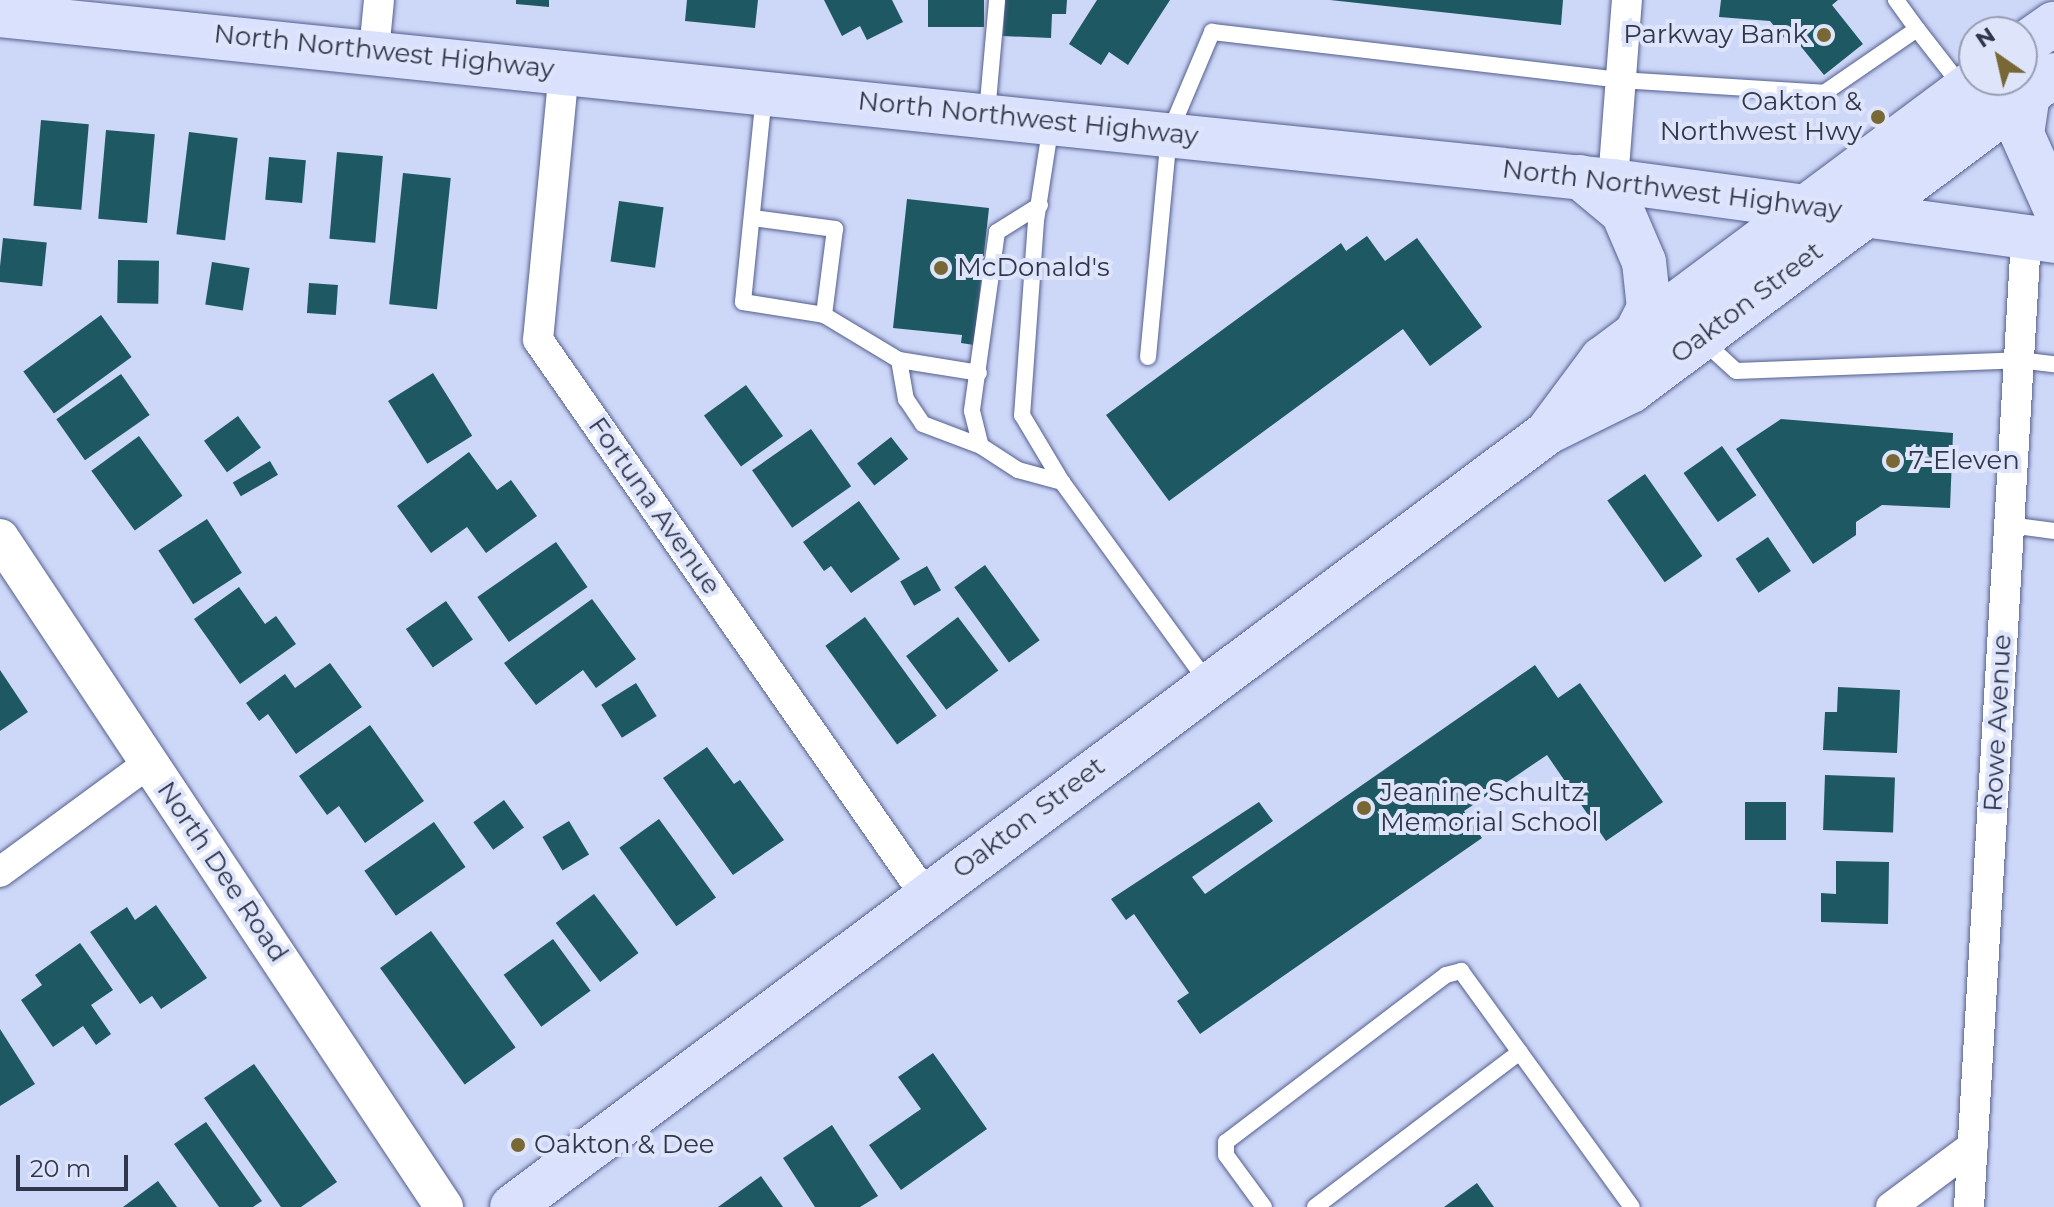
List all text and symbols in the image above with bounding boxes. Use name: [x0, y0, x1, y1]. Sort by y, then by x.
north arrow: [1958, 16, 2038, 96]
street label: North Northwest Highway: [212, 19, 556, 85]
place label: Parkway Bank: [1623, 19, 1808, 51]
text: N: [1970, 21, 2000, 54]
marker: Parkway Bank: [1815, 26, 1833, 44]
street label: North Northwest Highway: [856, 86, 1200, 152]
place label: Oakton & Northwest Hwy: [1660, 86, 1862, 148]
marker: Oakton & Northwest Hwy: [1869, 108, 1887, 126]
street label: North Northwest Highway: [1500, 154, 1844, 226]
street label: Oakton Street: [1665, 236, 1829, 370]
place label: McDonald's: [957, 252, 1110, 284]
marker: McDonald's: [932, 259, 950, 277]
street label: Fortuna Avenue: [581, 411, 727, 601]
place label: 7-Eleven: [1909, 445, 2020, 477]
marker: 7-Eleven: [1884, 452, 1902, 470]
street label: Rowe Avenue: [1978, 633, 2018, 813]
street label: Oakton Street: [947, 751, 1111, 885]
street label: North Dee Road: [150, 776, 294, 968]
place label: Jeanine Schultz Memorial School: [1380, 777, 1598, 838]
marker: Jeanine Schultz Memorial School: [1355, 799, 1373, 817]
place label: Oakton & Dee: [534, 1129, 715, 1161]
marker: Oakton & Dee: [509, 1136, 527, 1154]
scale bar: [20, 1139, 132, 1189]
text: 20 m: [30, 1154, 91, 1183]

